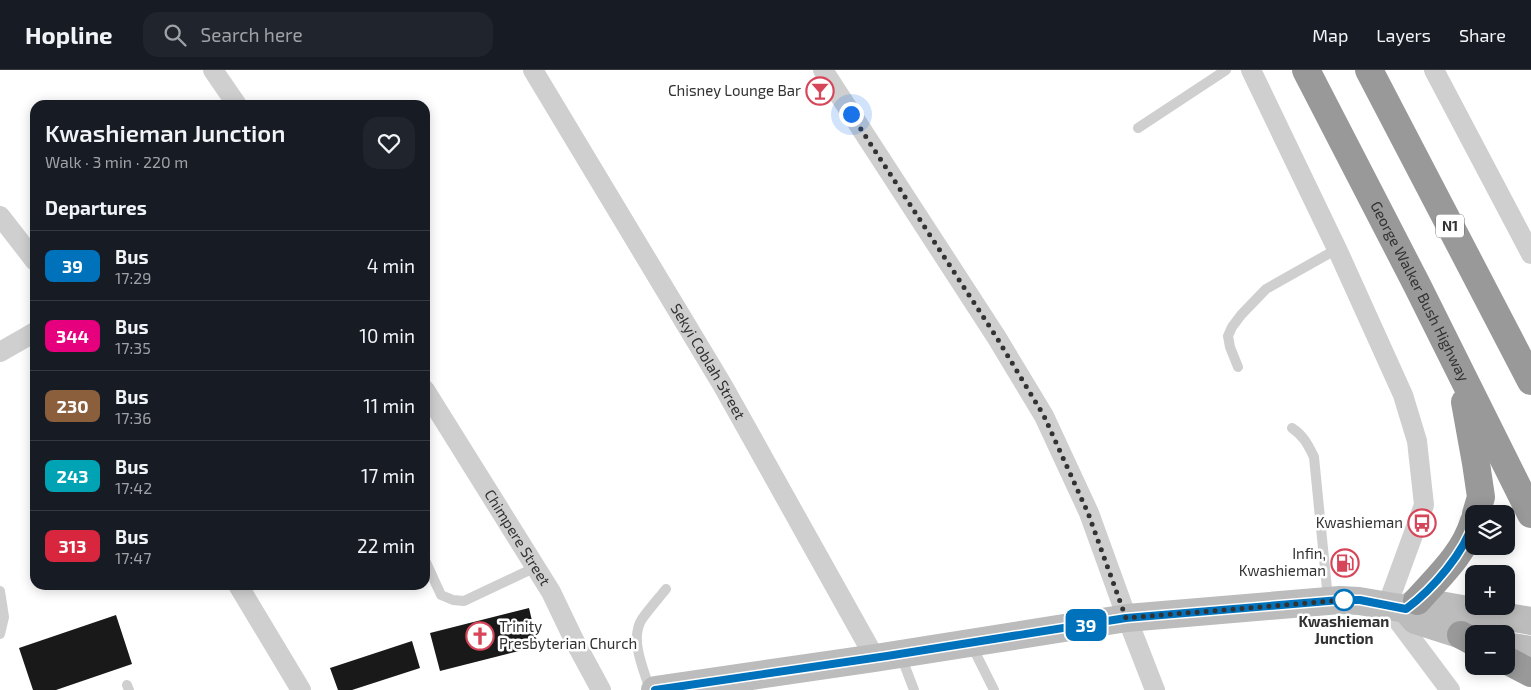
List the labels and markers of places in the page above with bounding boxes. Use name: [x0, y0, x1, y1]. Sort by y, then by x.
bar icon: Chisney Lounge Bar: [805, 76, 835, 106]
place label: Chisney Lounge Bar: [668, 81, 801, 99]
bus stop icon: Kwashieman: [1407, 508, 1437, 538]
place label: Kwashieman: [1316, 513, 1403, 531]
place label: Infin, Kwashieman: [1239, 544, 1326, 579]
fuel station icon: Infin, Kwashieman: [1330, 548, 1360, 578]
marker: Kwashieman Junction: [1333, 589, 1355, 611]
place label: Kwashieman Junction: [1299, 612, 1389, 647]
place label: Trinity Presbyterian Church: [499, 617, 637, 652]
church icon: Trinity Presbyterian Church: [465, 621, 495, 651]

